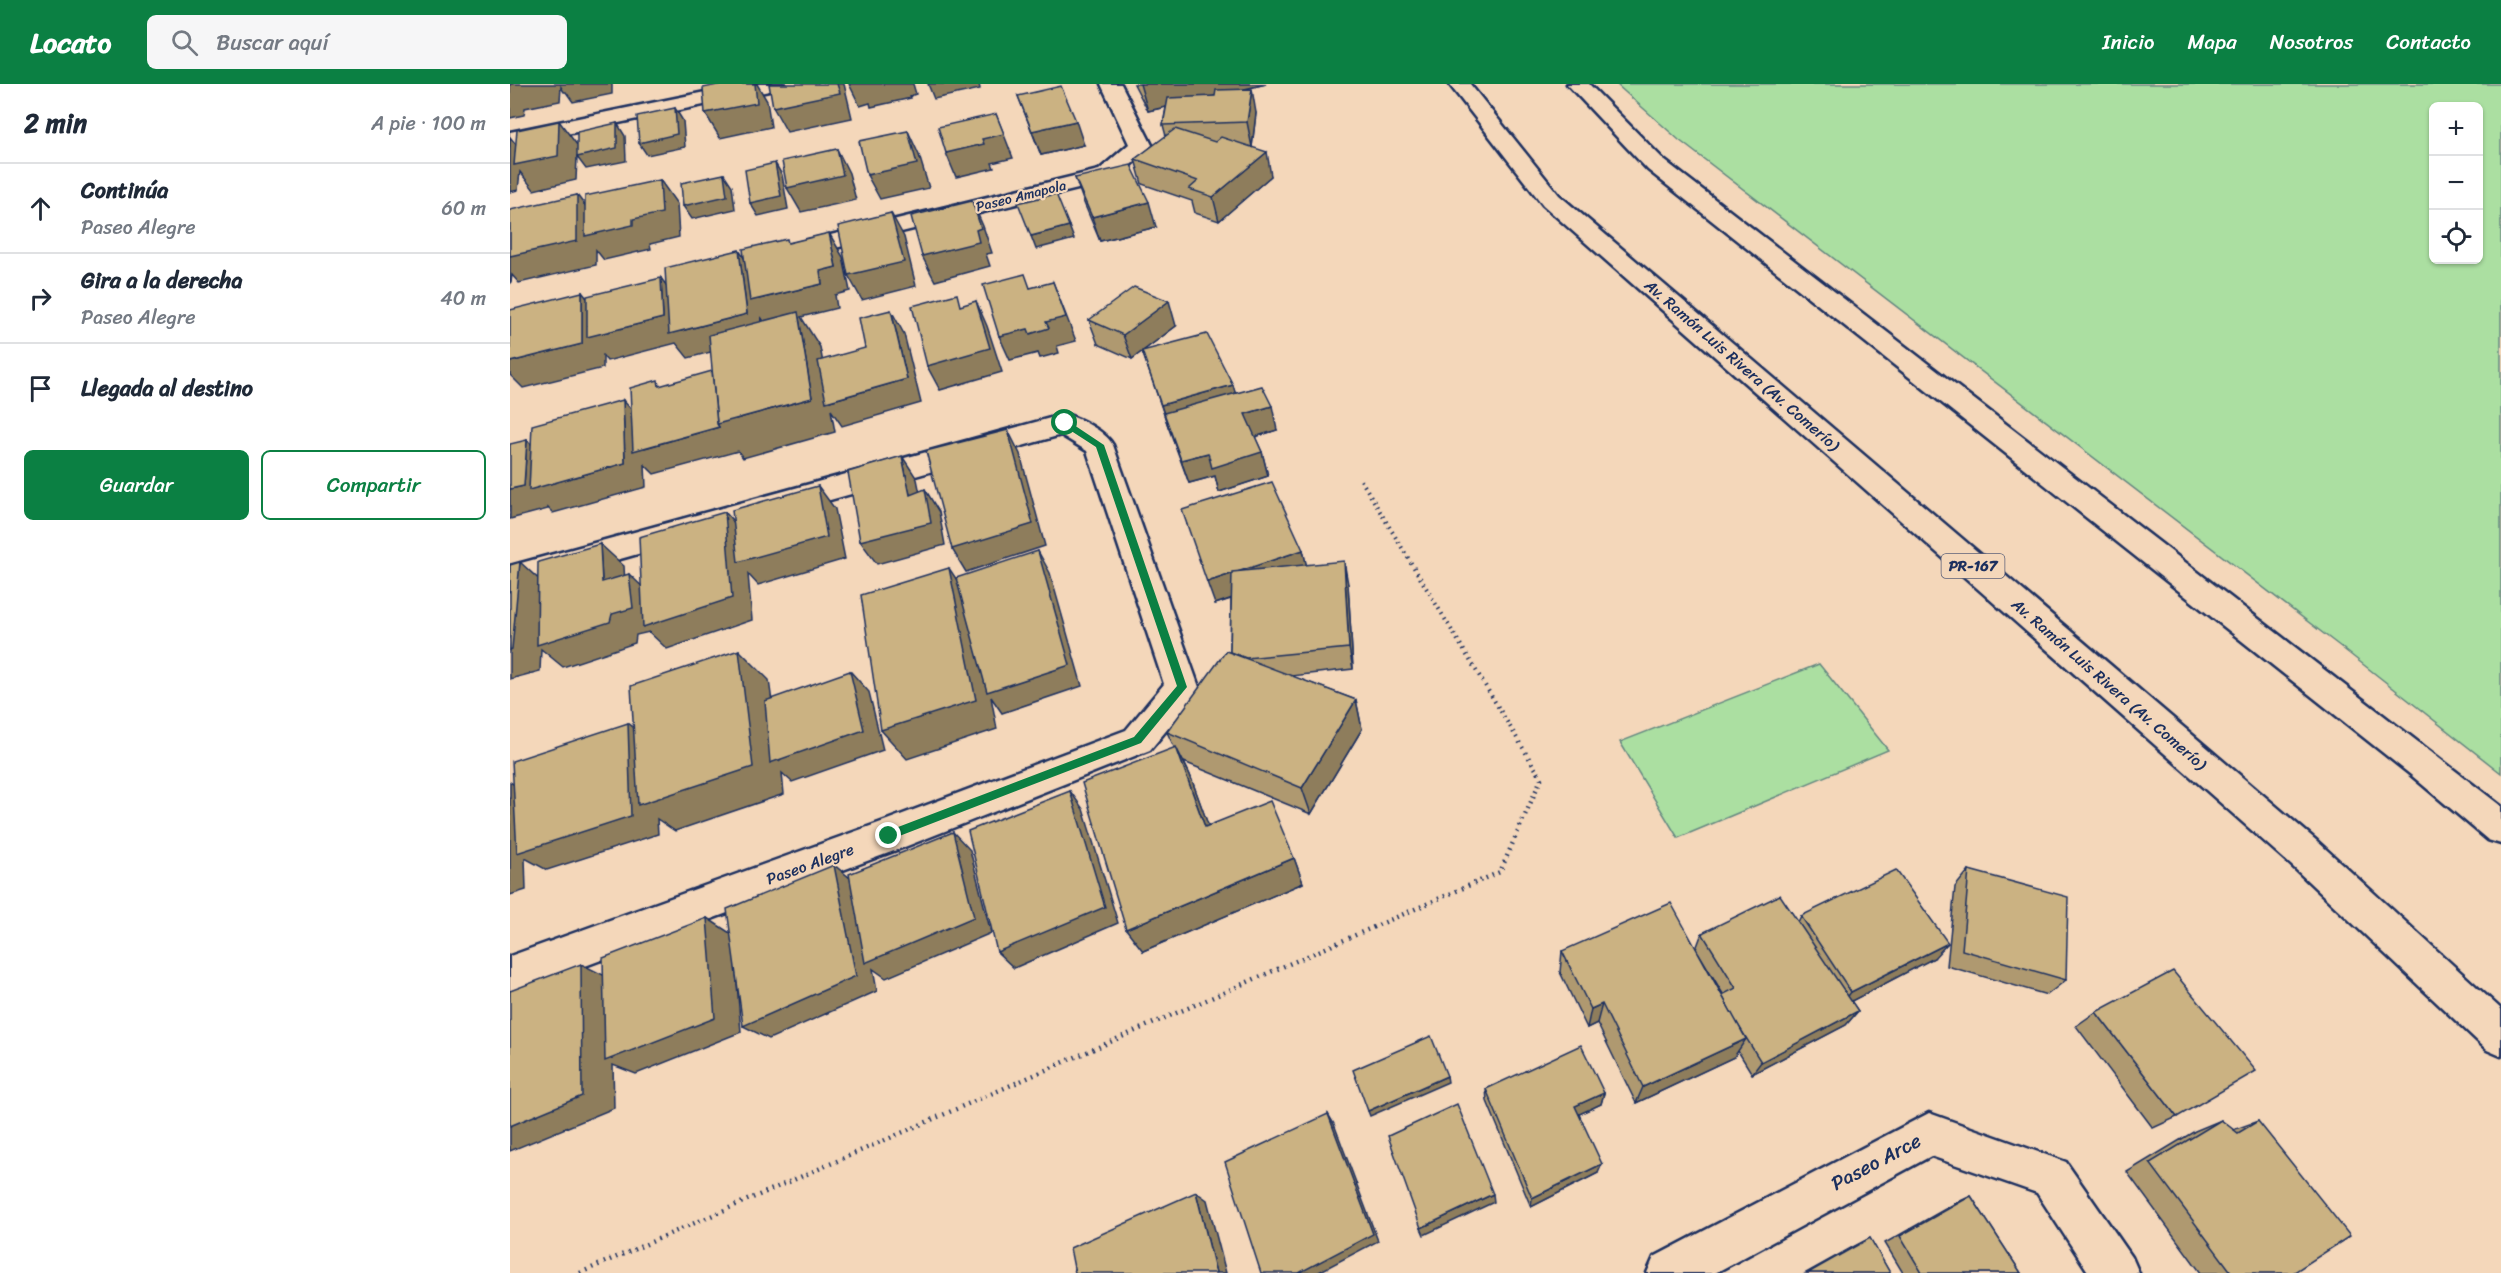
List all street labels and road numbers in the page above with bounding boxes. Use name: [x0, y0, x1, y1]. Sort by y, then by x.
street label: Paseo Amapola: [973, 173, 1069, 219]
street label: Av. Ramón Luis Rivera (Av. Comerío): [1637, 271, 1847, 459]
road number: PR-167: [1942, 554, 2004, 578]
street label: Av. Ramón Luis Rivera (Av. Comerío): [2004, 590, 2214, 778]
street label: Paseo Alegre: [762, 835, 858, 893]
street label: Paseo Arce: [1824, 1123, 1928, 1201]

